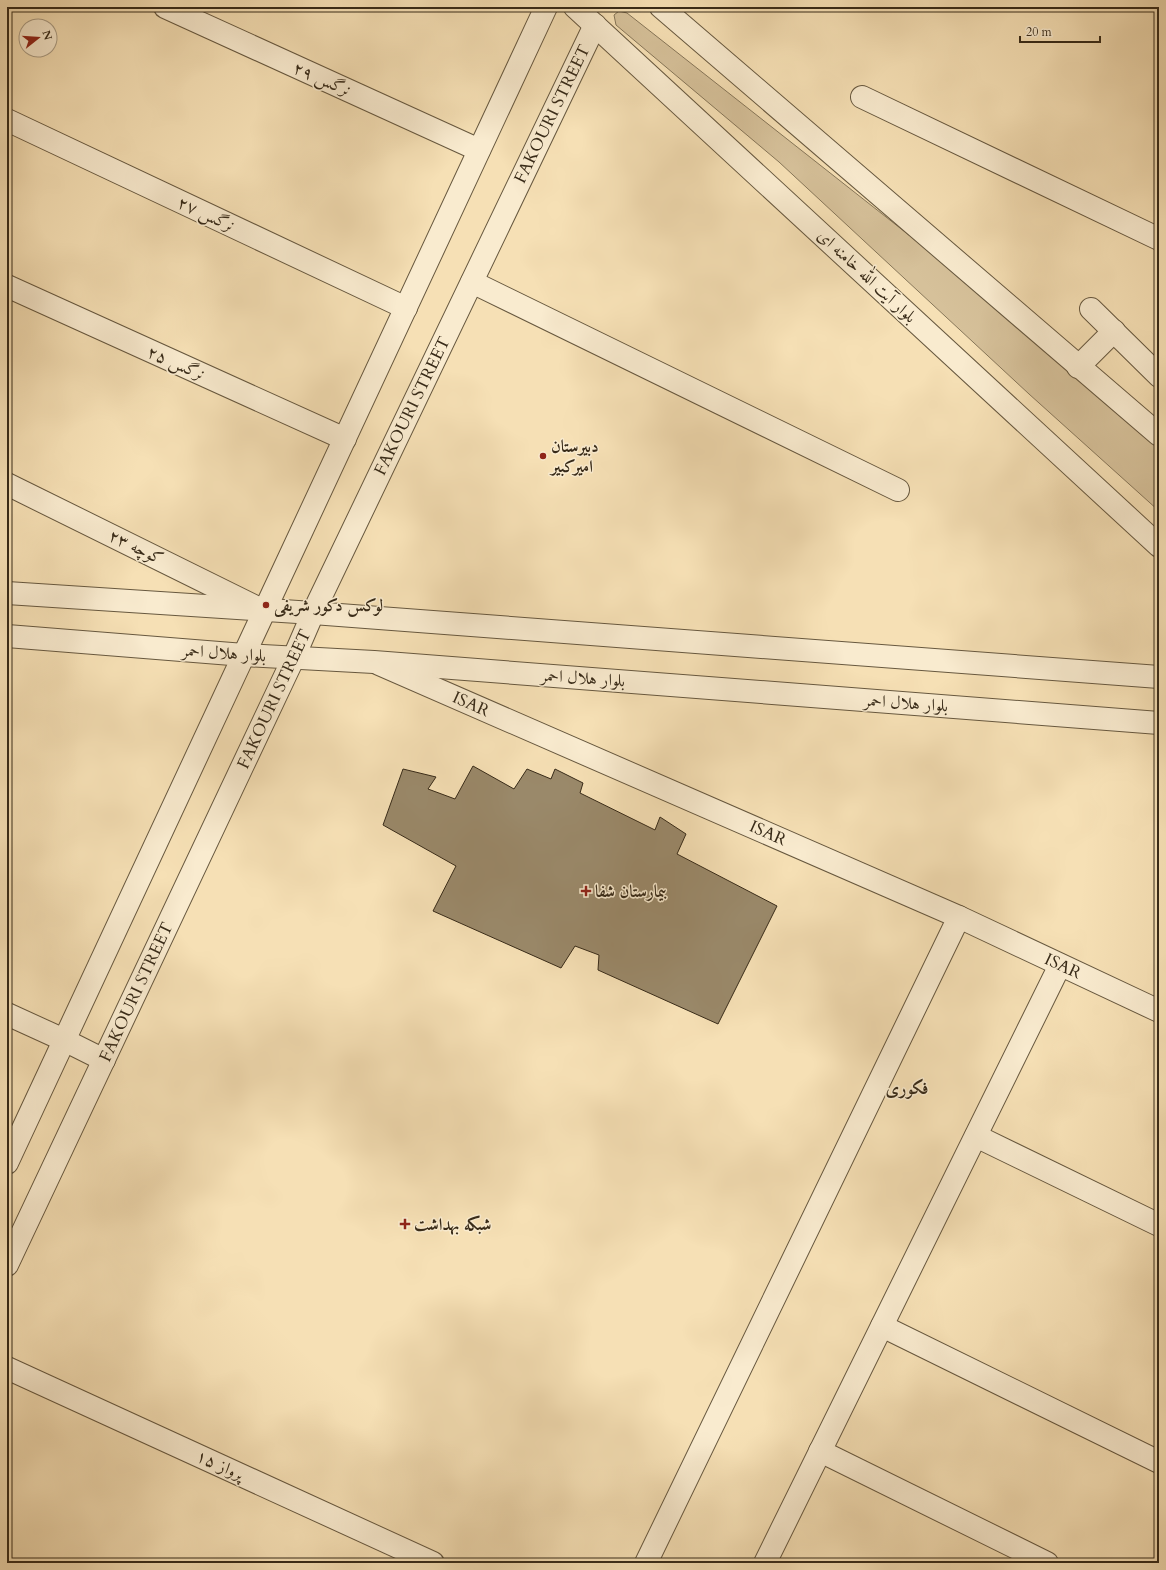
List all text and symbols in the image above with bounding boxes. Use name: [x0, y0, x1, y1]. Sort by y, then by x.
north arrow: [18, 18, 58, 58]
scale bar: [1020, 18, 1100, 44]
text: 20 m: [1026, 24, 1053, 40]
text: N: [39, 28, 56, 42]
street label: FAKOURI STREET: [508, 41, 596, 187]
street label: نرگس ۲۹: [290, 56, 354, 102]
street label: نرگس ۲۷: [174, 191, 238, 237]
street label: بلوار آیت الله خامنه ای: [812, 223, 923, 328]
street label: FAKOURI STREET: [368, 333, 456, 479]
street label: نرگس ۲۵: [144, 340, 208, 386]
place label: دبیرستان امیرکبیر: [549, 435, 599, 478]
marker: دبیرستان امیرکبیر: [538, 451, 548, 461]
street label: کوچه ۲۳: [105, 524, 167, 570]
place label: لوکس دکور شریفی: [273, 594, 383, 618]
marker: لوکس دکور شریفی: [261, 600, 271, 610]
street label: FAKOURI STREET: [232, 626, 316, 772]
street label: بلوار هلال احمر: [179, 638, 267, 667]
street label: بلوار هلال احمر: [538, 663, 626, 692]
street label: ISAR: [449, 686, 493, 722]
street label: بلوار هلال احمر: [861, 688, 949, 717]
street label: ISAR: [746, 815, 790, 851]
place label: بیمارستان شفا: [595, 880, 667, 903]
marker: بیمارستان شفا: [580, 885, 592, 897]
street label: FAKOURI STREET: [94, 919, 178, 1065]
street label: ISAR: [1041, 948, 1085, 985]
district label: فکوری: [885, 1076, 929, 1101]
place label: شبکه بهداشت: [414, 1213, 491, 1236]
marker: شبکه بهداشت: [399, 1218, 411, 1230]
street label: پرواز ۱۵: [193, 1444, 249, 1487]

